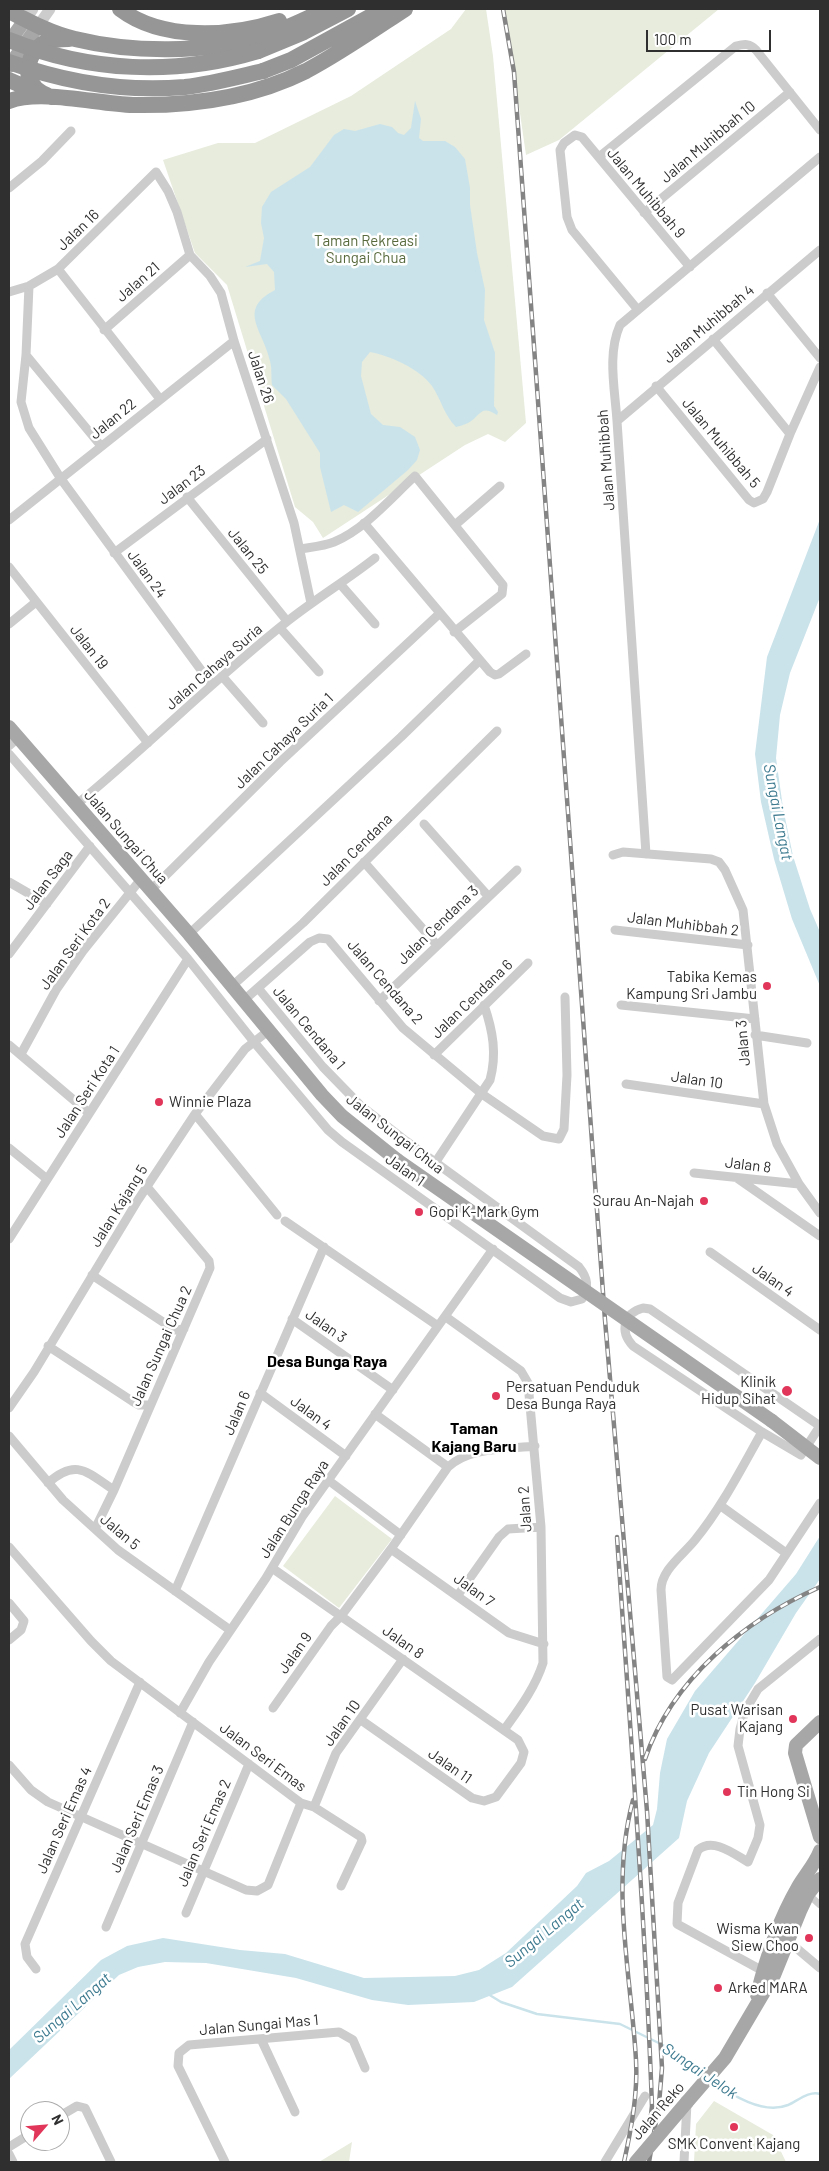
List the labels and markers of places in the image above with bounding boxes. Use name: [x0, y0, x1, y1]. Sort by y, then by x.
place label: Tabika Kemas Kampung Sri Jambu: [626, 968, 757, 1003]
marker: Tabika Kemas Kampung Sri Jambu: [761, 980, 773, 992]
place label: Winnie Plaza: [169, 1093, 251, 1111]
marker: Winnie Plaza: [153, 1096, 165, 1108]
place label: Surau An-Najah: [593, 1192, 694, 1210]
marker: Surau An-Najah: [698, 1195, 710, 1207]
place label: Gopi K-Mark Gym: [429, 1203, 539, 1221]
marker: Gopi K-Mark Gym: [413, 1206, 425, 1218]
place label: Klinik Hidup Sihat: [701, 1373, 776, 1408]
place label: Persatuan Penduduk Desa Bunga Raya: [506, 1378, 640, 1413]
marker: Klinik Hidup Sihat: [780, 1384, 794, 1398]
marker: Persatuan Penduduk Desa Bunga Raya: [490, 1390, 502, 1402]
place label: Pusat Warisan Kajang: [690, 1701, 783, 1736]
marker: Pusat Warisan Kajang: [787, 1713, 799, 1725]
place label: Tin Hong Si: [737, 1783, 810, 1801]
marker: Tin Hong Si: [721, 1786, 733, 1798]
place label: Wisma Kwan Siew Choo: [716, 1920, 799, 1955]
marker: Wisma Kwan Siew Choo: [803, 1932, 815, 1944]
place label: Arked MARA: [728, 1979, 808, 1997]
marker: Arked MARA: [712, 1982, 724, 1994]
marker: SMK Convent Kajang: [728, 2121, 740, 2133]
place label: SMK Convent Kajang: [668, 2135, 800, 2153]

